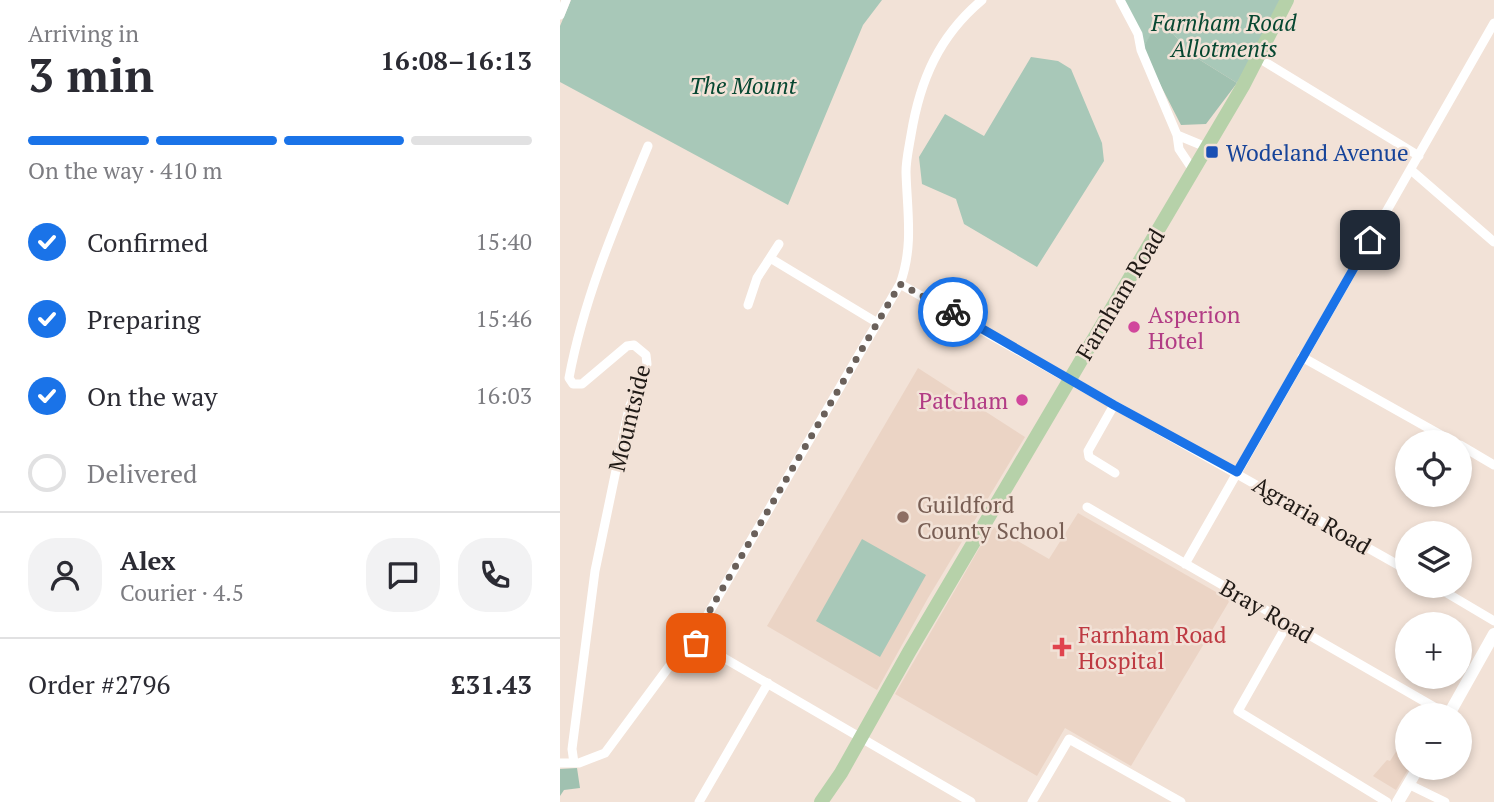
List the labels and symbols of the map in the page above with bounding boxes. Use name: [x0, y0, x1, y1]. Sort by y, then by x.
park label: Farnham Road Allotments: [1150, 7, 1297, 64]
park label: The Mount: [690, 70, 798, 101]
place label: Wodeland Avenue: [1226, 137, 1408, 168]
marker: Wodeland Avenue: [1204, 144, 1220, 160]
pin: [1340, 210, 1400, 270]
street label: Farnham Road: [1068, 222, 1172, 366]
courier: [918, 277, 988, 347]
place label: Asperion Hotel: [1148, 299, 1241, 356]
marker: Asperion Hotel: [1126, 319, 1142, 335]
street label: Mountside: [601, 361, 657, 475]
place label: Patcham: [918, 385, 1008, 416]
marker: Patcham: [1014, 392, 1030, 408]
street label: Agraria Road: [1247, 469, 1377, 561]
place label: Guildford County School: [917, 489, 1066, 546]
marker: Guildford County School: [895, 509, 911, 525]
street label: Bray Road: [1215, 572, 1320, 650]
pin: [666, 613, 726, 673]
place label: Farnham Road Hospital: [1078, 619, 1227, 676]
marker: Farnham Road Hospital: [1052, 637, 1072, 657]

